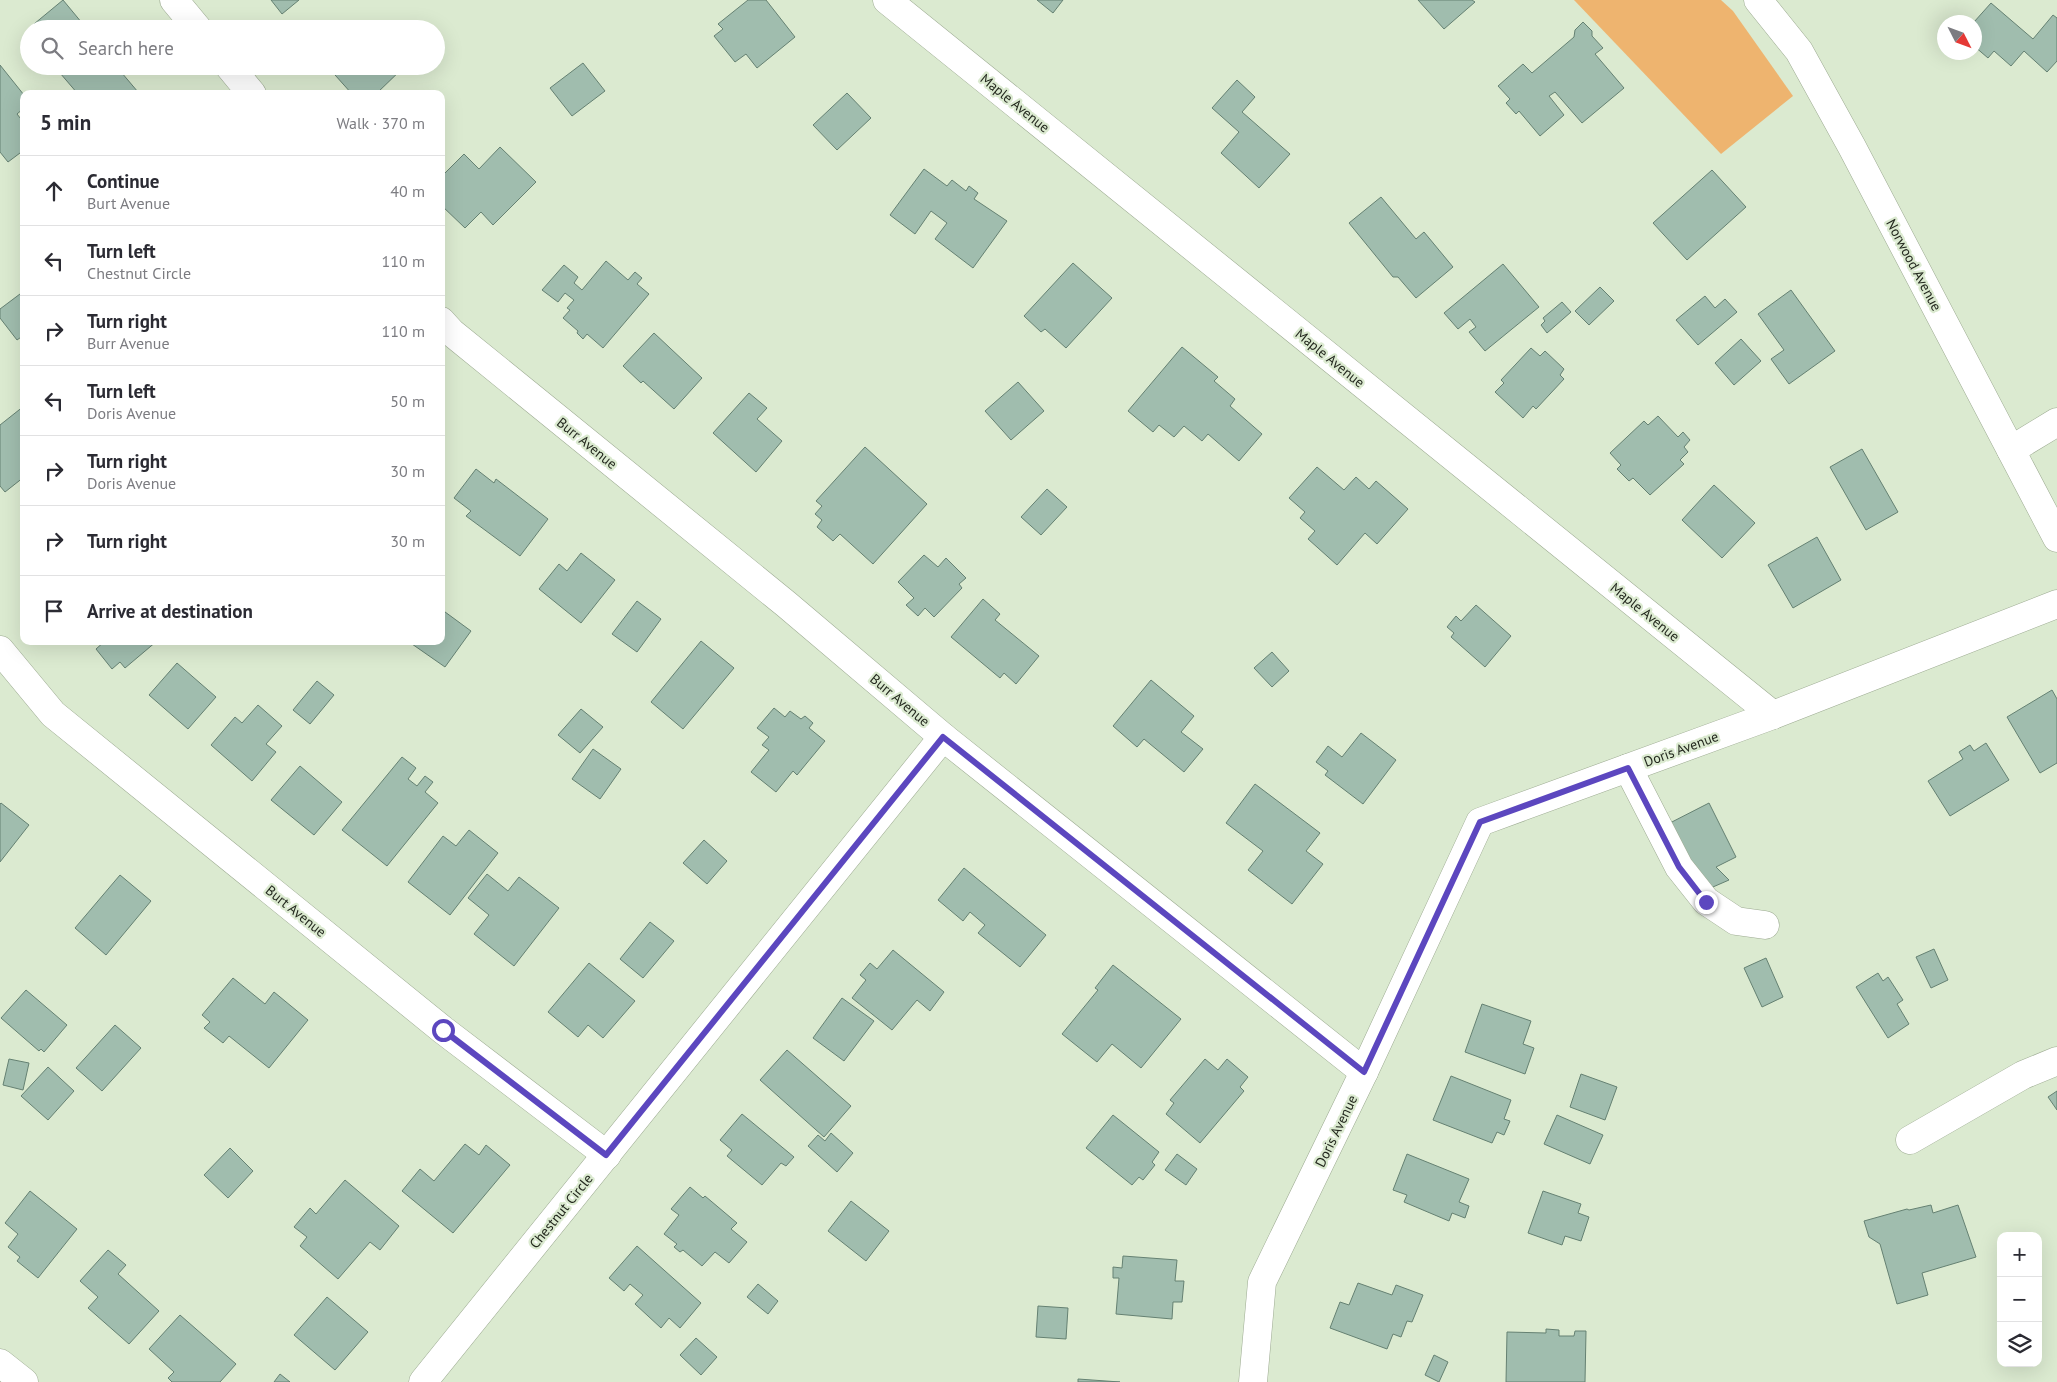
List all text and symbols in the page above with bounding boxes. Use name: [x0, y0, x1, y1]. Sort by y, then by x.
north arrow: [1937, 15, 1982, 60]
search box: [20, 20, 445, 75]
icon: search: [38, 34, 66, 62]
text: Search here: [78, 36, 174, 60]
street label: Maple Avenue: [977, 70, 1053, 136]
text: 5 min: [40, 109, 91, 136]
text: Walk · 370 m: [336, 113, 425, 133]
text: Continue: [87, 169, 159, 193]
icon: ahead: [40, 177, 68, 205]
text: 40 m: [390, 181, 425, 201]
text: Burt Avenue: [87, 193, 170, 213]
street label: Norwood Avenue: [1882, 216, 1946, 314]
text: Turn left: [87, 239, 156, 263]
icon: left: [40, 247, 68, 275]
text: 110 m: [382, 251, 425, 271]
text: Chestnut Circle: [87, 263, 191, 283]
text: Turn right: [87, 309, 167, 333]
icon: right: [40, 317, 68, 345]
text: 110 m: [382, 321, 425, 341]
street label: Maple Avenue: [1292, 325, 1368, 391]
text: Burr Avenue: [87, 333, 170, 353]
text: Turn left: [87, 379, 156, 403]
icon: left: [40, 387, 68, 415]
text: 50 m: [390, 391, 425, 411]
text: Doris Avenue: [87, 403, 176, 423]
street label: Burr Avenue: [553, 413, 621, 473]
text: Turn right: [87, 449, 167, 473]
icon: right: [40, 457, 68, 485]
text: 30 m: [390, 461, 425, 481]
text: Doris Avenue: [87, 473, 176, 493]
icon: right: [40, 527, 68, 555]
text: Turn right: [87, 529, 167, 553]
text: 30 m: [390, 531, 425, 551]
street label: Maple Avenue: [1607, 579, 1683, 645]
icon: arrive: [40, 597, 68, 625]
text: Arrive at destination: [87, 599, 253, 623]
street label: Burr Avenue: [867, 670, 933, 730]
street label: Doris Avenue: [1641, 727, 1721, 771]
street label: Burt Avenue: [262, 881, 330, 941]
route end: [1695, 891, 1718, 914]
route start: [432, 1019, 455, 1042]
street label: Doris Avenue: [1311, 1092, 1361, 1170]
street label: Chestnut Circle: [525, 1170, 597, 1252]
map controls: [1997, 1232, 2042, 1367]
button: +: [1997, 1232, 2042, 1277]
button: −: [1997, 1277, 2042, 1322]
button: layers: [1997, 1322, 2042, 1367]

